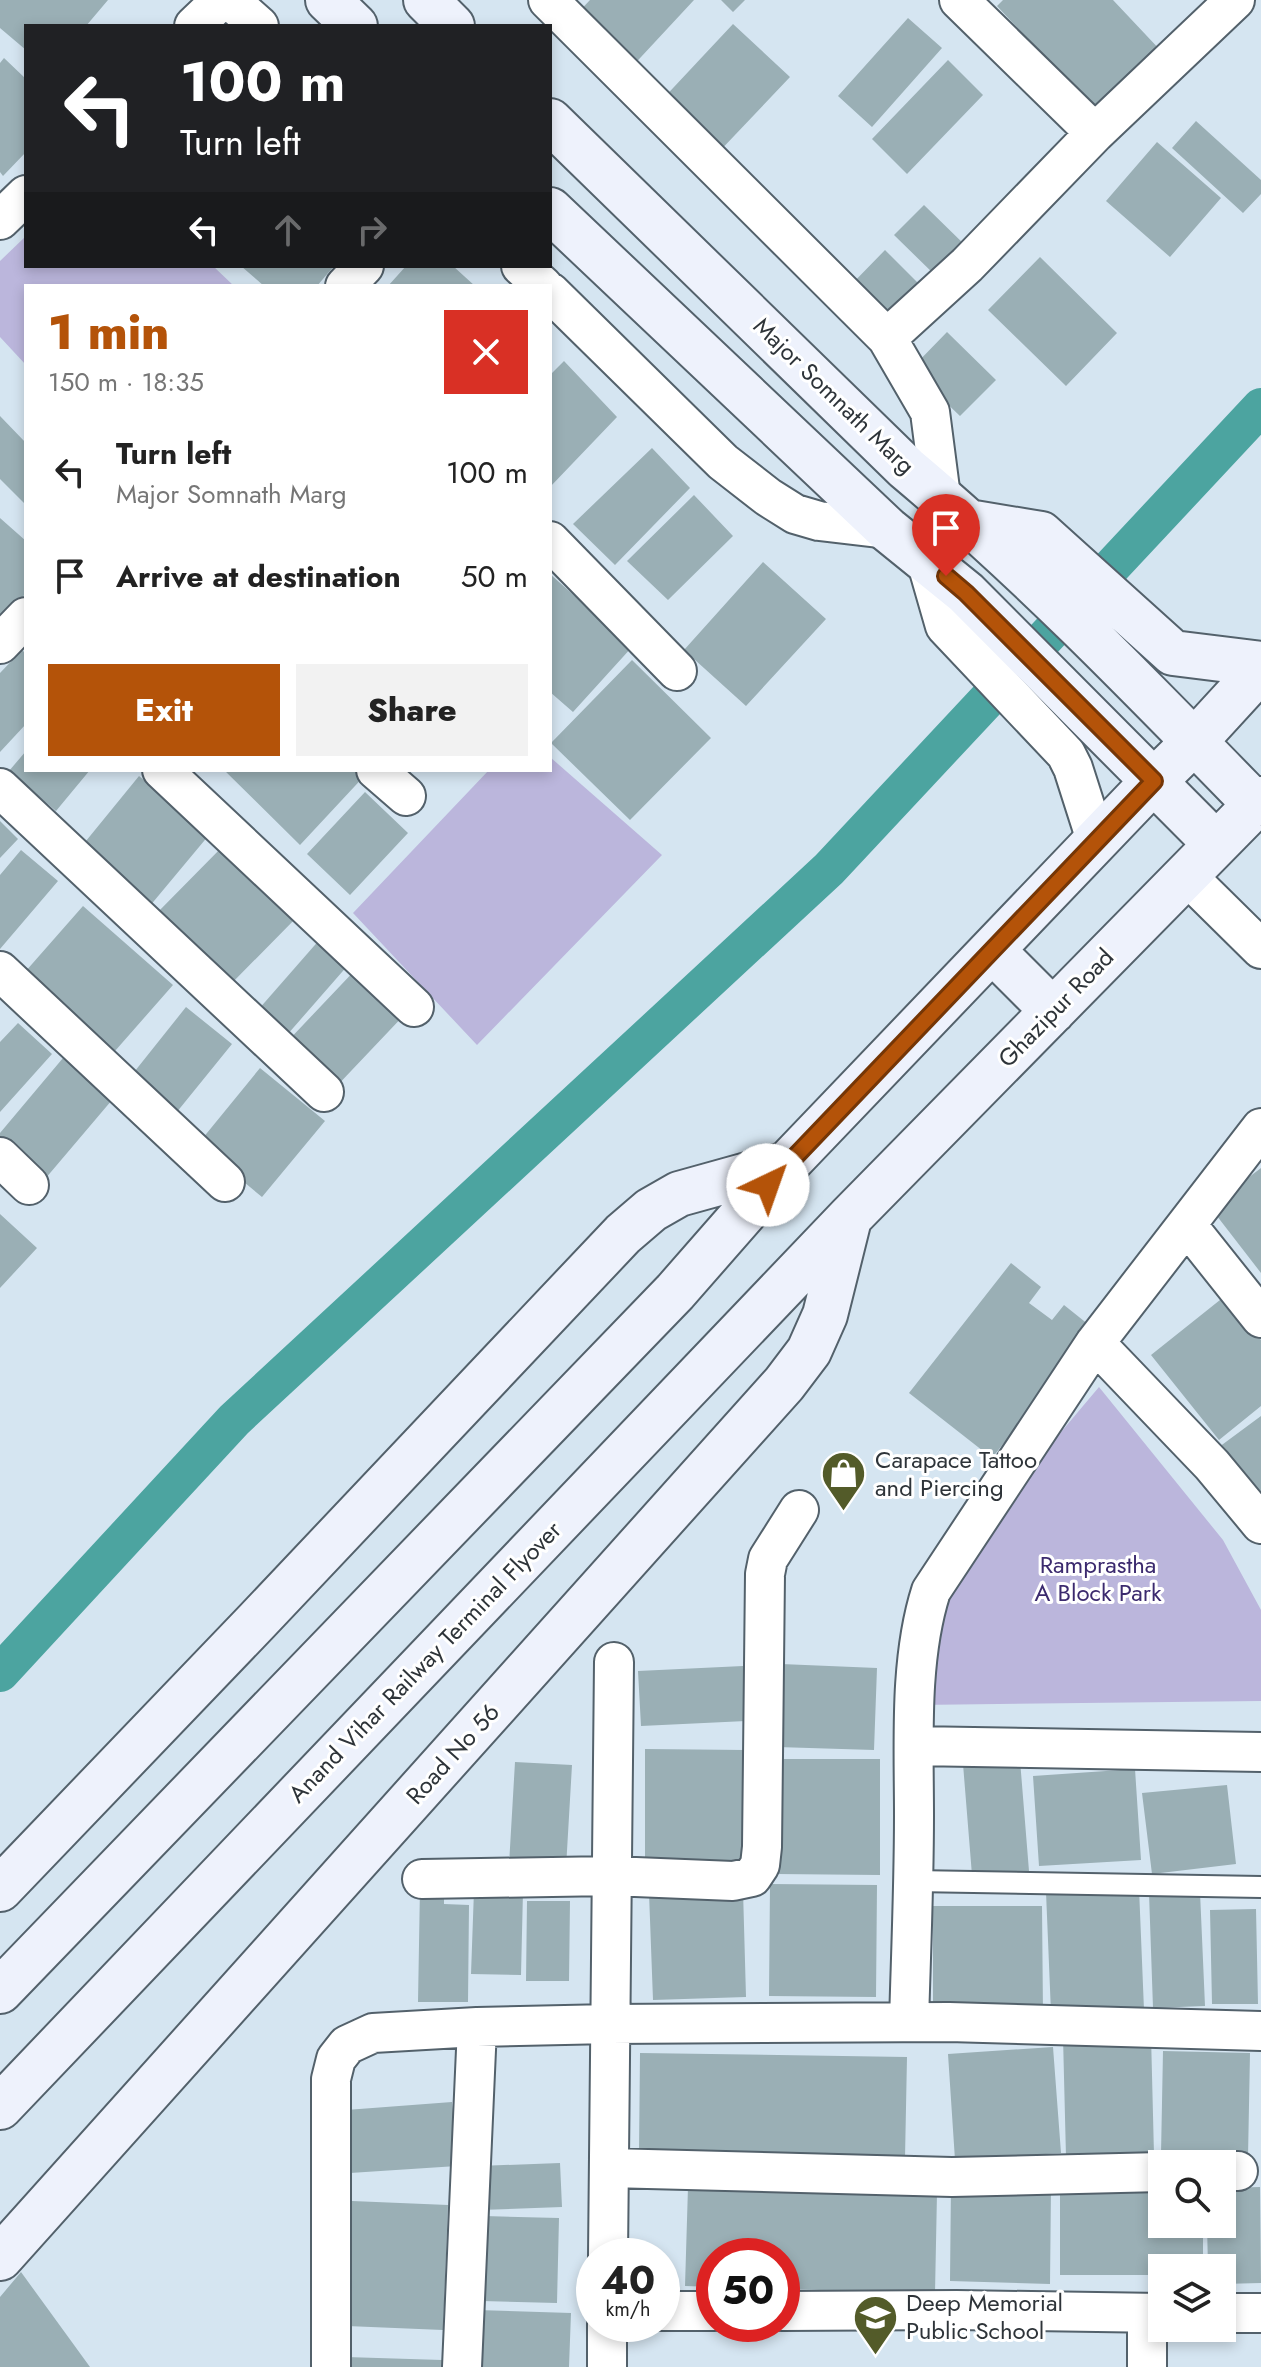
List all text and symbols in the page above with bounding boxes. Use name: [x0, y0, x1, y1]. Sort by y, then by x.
text: 100 m: [180, 41, 345, 122]
icon: left: [48, 56, 152, 160]
text: Turn left: [180, 116, 301, 168]
icon: left: [182, 208, 226, 252]
icon: ahead: [266, 208, 310, 252]
icon: right: [350, 208, 394, 252]
text: 1 min: [48, 298, 169, 367]
street label: Major Somnath Marg: [746, 309, 923, 482]
button: close: [444, 310, 528, 394]
text: 150 m · 18:35: [48, 363, 204, 401]
text: Turn left: [116, 432, 231, 475]
icon: left: [48, 450, 92, 494]
text: 100 m: [446, 451, 528, 494]
text: Major Somnath Marg: [116, 475, 346, 513]
pin: [912, 494, 980, 576]
icon: arrive: [924, 506, 968, 550]
icon: arrive: [48, 554, 92, 598]
text: Arrive at destination: [116, 555, 401, 598]
text: 50 m: [461, 555, 528, 598]
button: Exit: [48, 664, 280, 756]
button: Share: [296, 664, 528, 756]
street label: Ghazipur Road: [990, 940, 1122, 1075]
position arrow: [726, 1143, 810, 1227]
place label: Carapace Tattoo and Piercing: [875, 1442, 1037, 1505]
shop icon: Carapace Tattoo and Piercing: [820, 1450, 868, 1513]
street label: Anand Vihar Railway Terminal Flyover: [280, 1512, 570, 1810]
park label: Ramprastha A Block Park: [1034, 1547, 1162, 1610]
street label: Road No 56: [398, 1695, 508, 1812]
map controls: [1148, 2150, 1236, 2342]
button: search: [1148, 2150, 1236, 2238]
speed limit sign: 50: [696, 2238, 800, 2342]
text: 40: [601, 2251, 655, 2309]
button: layers: [1148, 2254, 1236, 2342]
place label: Deep Memorial Public School: [906, 2285, 1063, 2348]
school or university icon: Deep Memorial Public School: [851, 2293, 899, 2356]
text: km/h: [605, 2295, 651, 2324]

